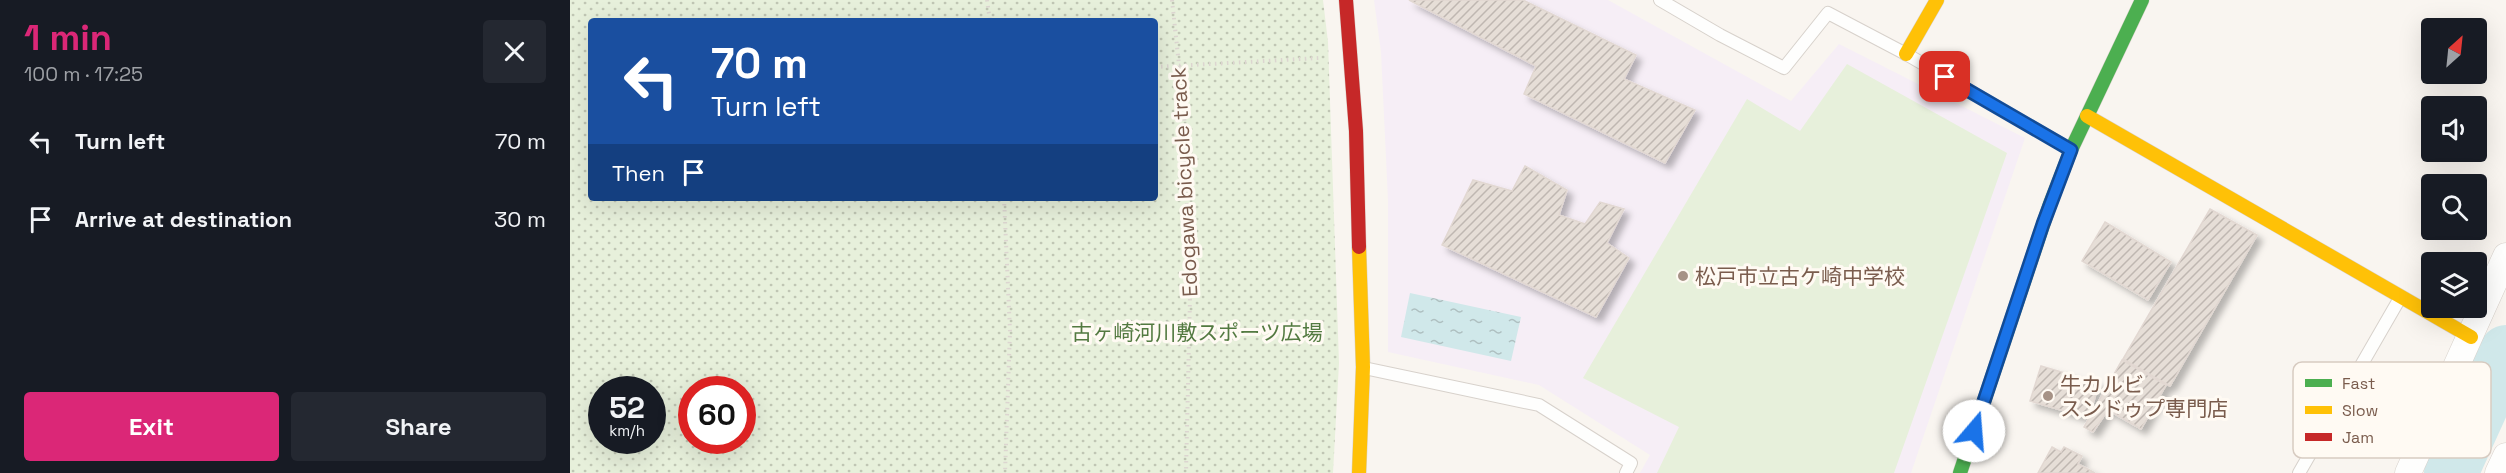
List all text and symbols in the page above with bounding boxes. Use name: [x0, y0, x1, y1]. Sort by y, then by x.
text: 1 min: [24, 15, 112, 61]
north arrow: [2421, 18, 2487, 84]
map controls: [2421, 18, 2487, 318]
button: close: [483, 20, 546, 83]
text: 70 m: [711, 37, 808, 90]
icon: left: [612, 42, 690, 120]
pin: [1919, 51, 1970, 102]
icon: arrive: [1928, 60, 1961, 93]
text: 100 m · 17:25: [24, 61, 143, 87]
street label: Edogawa bicycle track: [1164, 66, 1204, 298]
text: Turn left: [711, 89, 821, 124]
button: sound: [2421, 96, 2487, 162]
icon: left: [24, 125, 57, 158]
text: Turn left: [75, 127, 165, 155]
text: 70 m: [495, 127, 546, 155]
icon: arrive: [677, 156, 710, 189]
text: Then: [612, 159, 665, 187]
button: search: [2421, 174, 2487, 240]
icon: arrive: [24, 203, 57, 236]
text: Arrive at destination: [75, 205, 292, 233]
text: 30 m: [494, 205, 546, 233]
button: layers: [2421, 252, 2487, 318]
place label: 松戸市立古ケ崎中学校: [1695, 263, 1905, 290]
marker: 松戸市立古ケ崎中学校: [1676, 269, 1690, 283]
park label: 古ヶ崎河川敷スポーツ広場: [1071, 319, 1323, 346]
legend: [2293, 362, 2491, 458]
place label: 牛カルビ スンドゥプ専門店: [2060, 371, 2228, 422]
text: Fast: [2342, 373, 2375, 394]
speed limit sign: 60: [678, 376, 756, 454]
text: 52: [609, 388, 645, 427]
marker: 牛カルビ スンドゥプ専門店: [2041, 389, 2055, 403]
button: Exit: [24, 392, 279, 461]
button: Share: [291, 392, 546, 461]
position arrow: [1942, 399, 2006, 463]
text: Slow: [2342, 400, 2378, 421]
text: km/h: [609, 421, 645, 440]
text: Jam: [2342, 427, 2374, 448]

